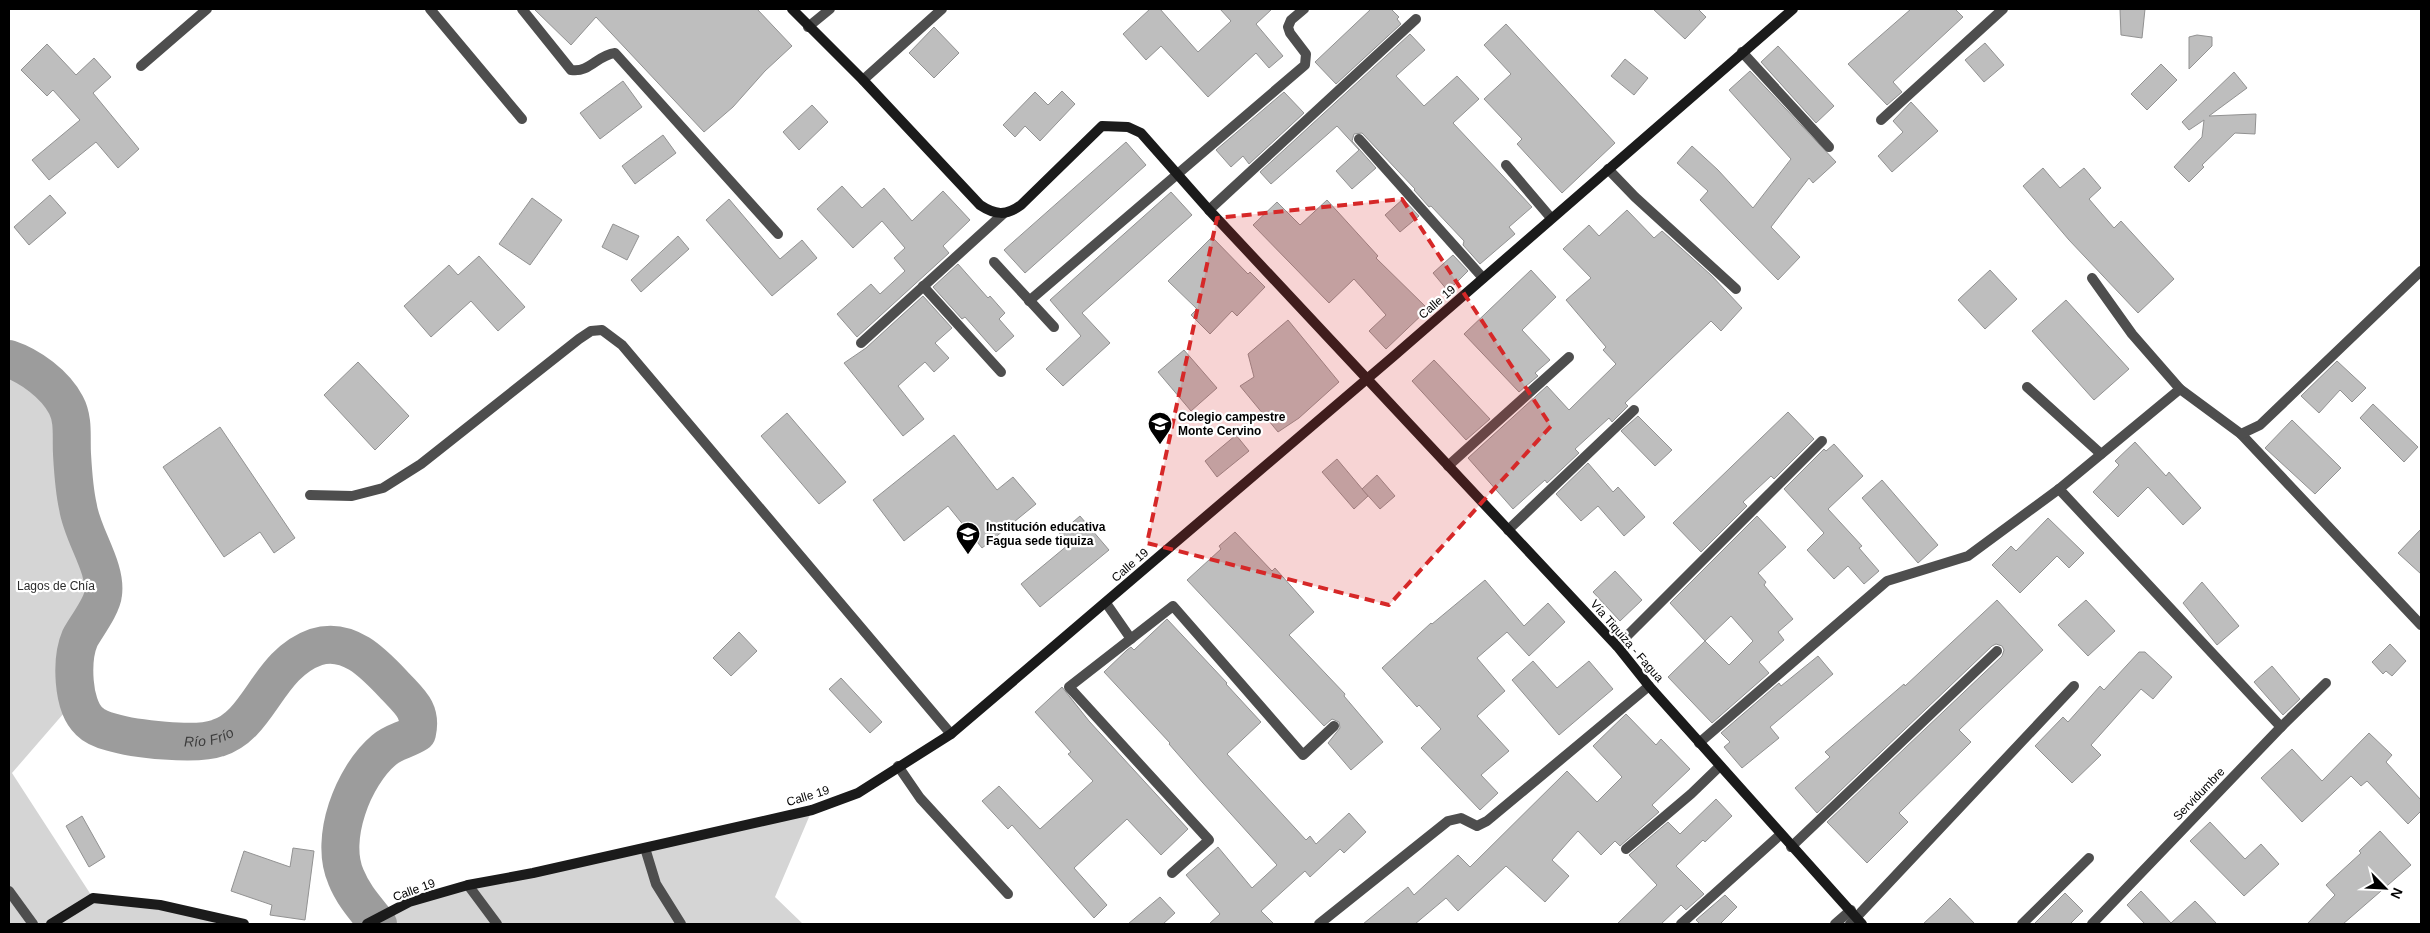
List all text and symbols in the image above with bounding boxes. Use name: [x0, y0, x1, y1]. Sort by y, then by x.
street label: Calle 19: [1416, 282, 1458, 322]
place label: Colegio campestre Monte Cervino: [1178, 410, 1286, 438]
school or university icon: Colegio campestre Monte Cervino: [1147, 411, 1173, 445]
place label: Institución educativa Fagua sede tiquiza: [986, 520, 1106, 548]
school or university icon: Institución educativa Fagua sede tiquiza: [955, 521, 981, 555]
street label: Calle 19: [1109, 545, 1151, 585]
park label: Lagos de Chía: [17, 579, 95, 593]
street label: Vía Tiquiza - Fagua: [1588, 597, 1667, 685]
water label: Río Frío: [184, 724, 237, 750]
street label: Servidumbre: [2170, 764, 2228, 823]
street label: Calle 19: [785, 783, 831, 809]
north arrow: [2360, 863, 2410, 913]
street label: Calle 19: [391, 876, 437, 904]
text: N: [2388, 885, 2406, 901]

